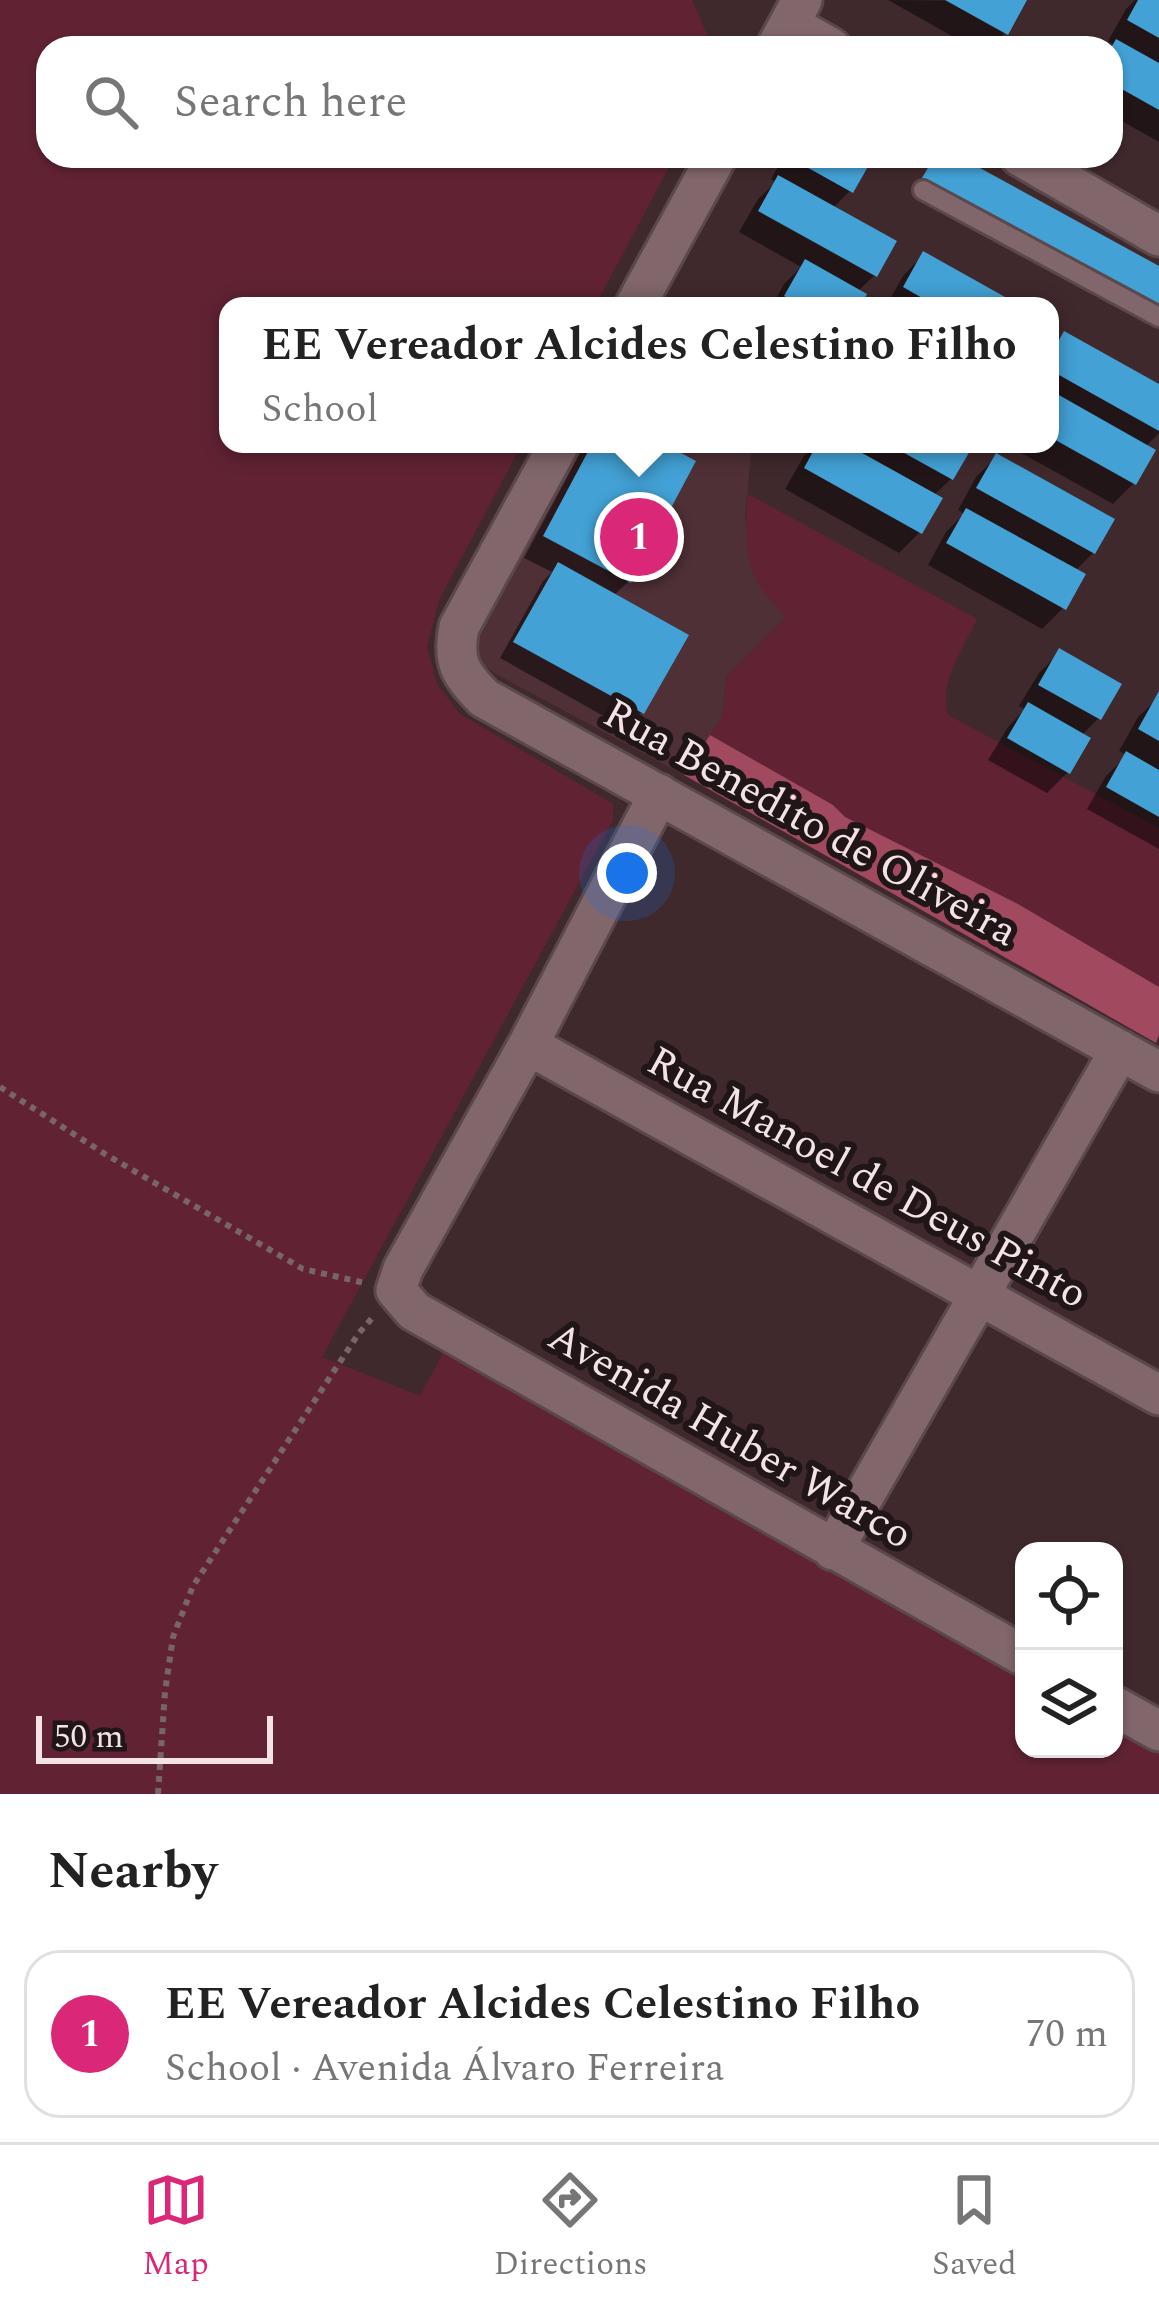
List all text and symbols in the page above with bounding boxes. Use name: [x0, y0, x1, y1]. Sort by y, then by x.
search box: [36, 36, 1123, 168]
text: Search here: [174, 68, 407, 137]
icon: search: [78, 69, 144, 135]
popup: [219, 297, 1059, 453]
text: EE Vereador Alcides Celestino Filho: [261, 311, 1017, 380]
text: School: [261, 380, 378, 439]
pin: 1: [600, 492, 678, 582]
street label: Rua Benedito de Oliveira: [591, 683, 1029, 964]
your location: [597, 843, 657, 903]
street label: Rua Manoel de Deus Pinto: [635, 1030, 1099, 1326]
street label: Avenida Huber Warco: [536, 1306, 924, 1566]
map controls: [1015, 1542, 1123, 1758]
button: locate: [1015, 1542, 1123, 1650]
button: layers: [1015, 1650, 1123, 1758]
scale bar: [36, 1710, 273, 1763]
text: 50 m: [54, 1712, 124, 1762]
text: Nearby: [48, 1833, 217, 1911]
text: EE Vereador Alcides Celestino Filho: [165, 1970, 920, 2039]
text: 1: [79, 2005, 101, 2064]
text: 70 m: [1026, 2005, 1108, 2064]
text: School · Avenida Álvaro Ferreira: [165, 2039, 725, 2098]
tab: Map: [142, 2167, 209, 2289]
tab: Directions: [493, 2167, 647, 2289]
tab: Saved: [932, 2167, 1017, 2289]

